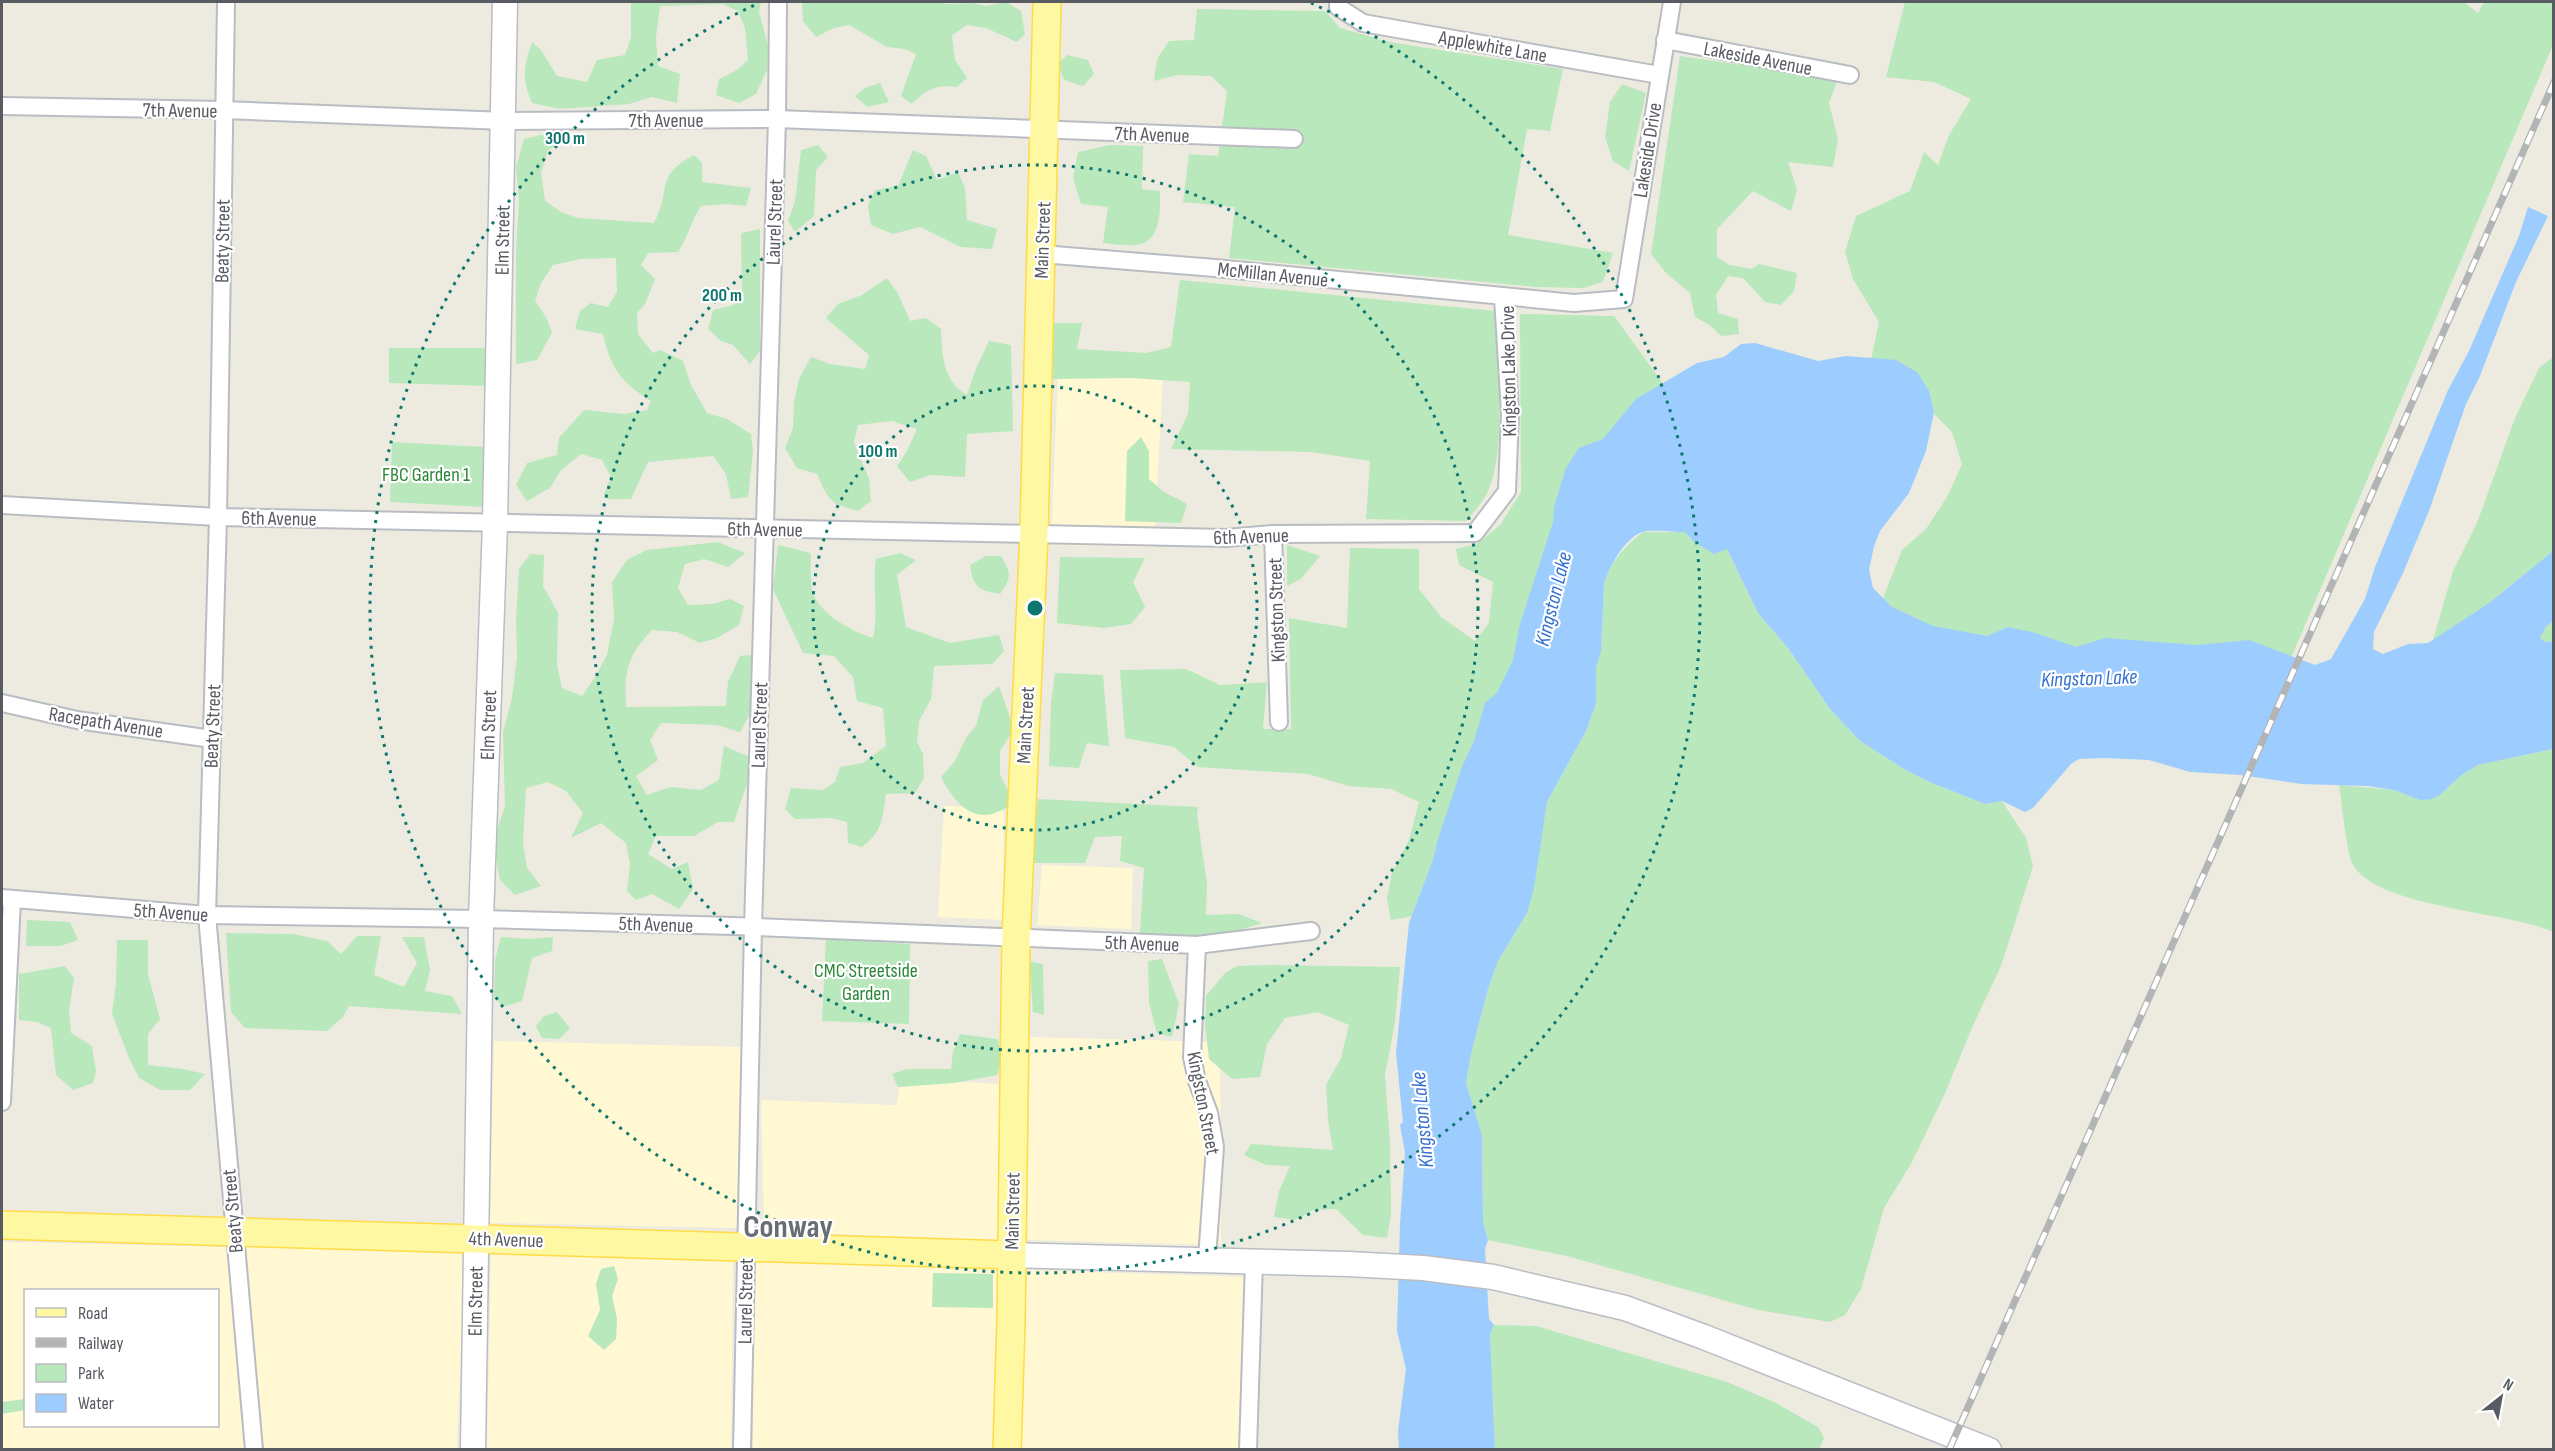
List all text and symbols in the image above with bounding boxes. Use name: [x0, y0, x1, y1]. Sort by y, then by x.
street label: Applewhite Lane: [1436, 25, 1549, 68]
street label: Lakeside Avenue: [1702, 37, 1814, 81]
street label: 7th Avenue: [142, 98, 218, 124]
street label: Lakeside Drive: [1629, 101, 1667, 199]
street label: 7th Avenue: [629, 109, 703, 133]
street label: 7th Avenue: [1114, 122, 1190, 148]
text: 300 m: [545, 128, 585, 149]
street label: Laurel Street: [762, 179, 788, 265]
street label: Beaty Street: [210, 199, 236, 283]
street label: Main Street: [1030, 201, 1056, 279]
street label: Elm Street: [490, 205, 516, 275]
street label: McMillan Avenue: [1216, 257, 1329, 293]
text: 200 m: [702, 285, 742, 306]
street label: Kingston Lake Drive: [1496, 305, 1522, 437]
text: 100 m: [859, 441, 898, 462]
park label: FBC Garden 1: [382, 463, 470, 487]
street label: 6th Avenue: [241, 506, 317, 532]
street label: 6th Avenue: [727, 517, 803, 543]
street label: 6th Avenue: [1213, 524, 1289, 550]
water label: Kingston Lake: [1530, 549, 1577, 649]
street label: Kingston Street: [1263, 557, 1291, 663]
centre of rings: [1025, 598, 1045, 618]
water label: Kingston Lake: [2040, 664, 2138, 693]
street label: Laurel Street: [747, 682, 773, 768]
street label: Beaty Street: [200, 684, 226, 768]
street label: Main Street: [1012, 686, 1040, 764]
street label: Elm Street: [476, 690, 502, 761]
street label: Racepath Avenue: [47, 702, 165, 744]
street label: 5th Avenue: [133, 898, 209, 928]
street label: 5th Avenue: [618, 912, 694, 938]
street label: 5th Avenue: [1104, 931, 1180, 957]
park label: CMC Streetside Garden: [814, 959, 918, 1006]
street label: Kingston Street: [1181, 1049, 1225, 1157]
water label: Kingston Lake: [1406, 1071, 1439, 1169]
street label: Beaty Street: [217, 1168, 249, 1254]
street label: Main Street: [1000, 1172, 1026, 1250]
district label: Conway: [743, 1208, 833, 1247]
street label: 4th Avenue: [468, 1227, 544, 1253]
street label: Laurel Street: [733, 1258, 759, 1344]
street label: Elm Street: [463, 1266, 489, 1336]
legend: [24, 1289, 219, 1427]
text: Road: [78, 1303, 108, 1324]
text: Railway: [78, 1333, 123, 1354]
text: Park: [78, 1363, 104, 1384]
north arrow: [2471, 1367, 2531, 1427]
text: N: [2499, 1375, 2517, 1396]
text: Water: [78, 1393, 114, 1414]

